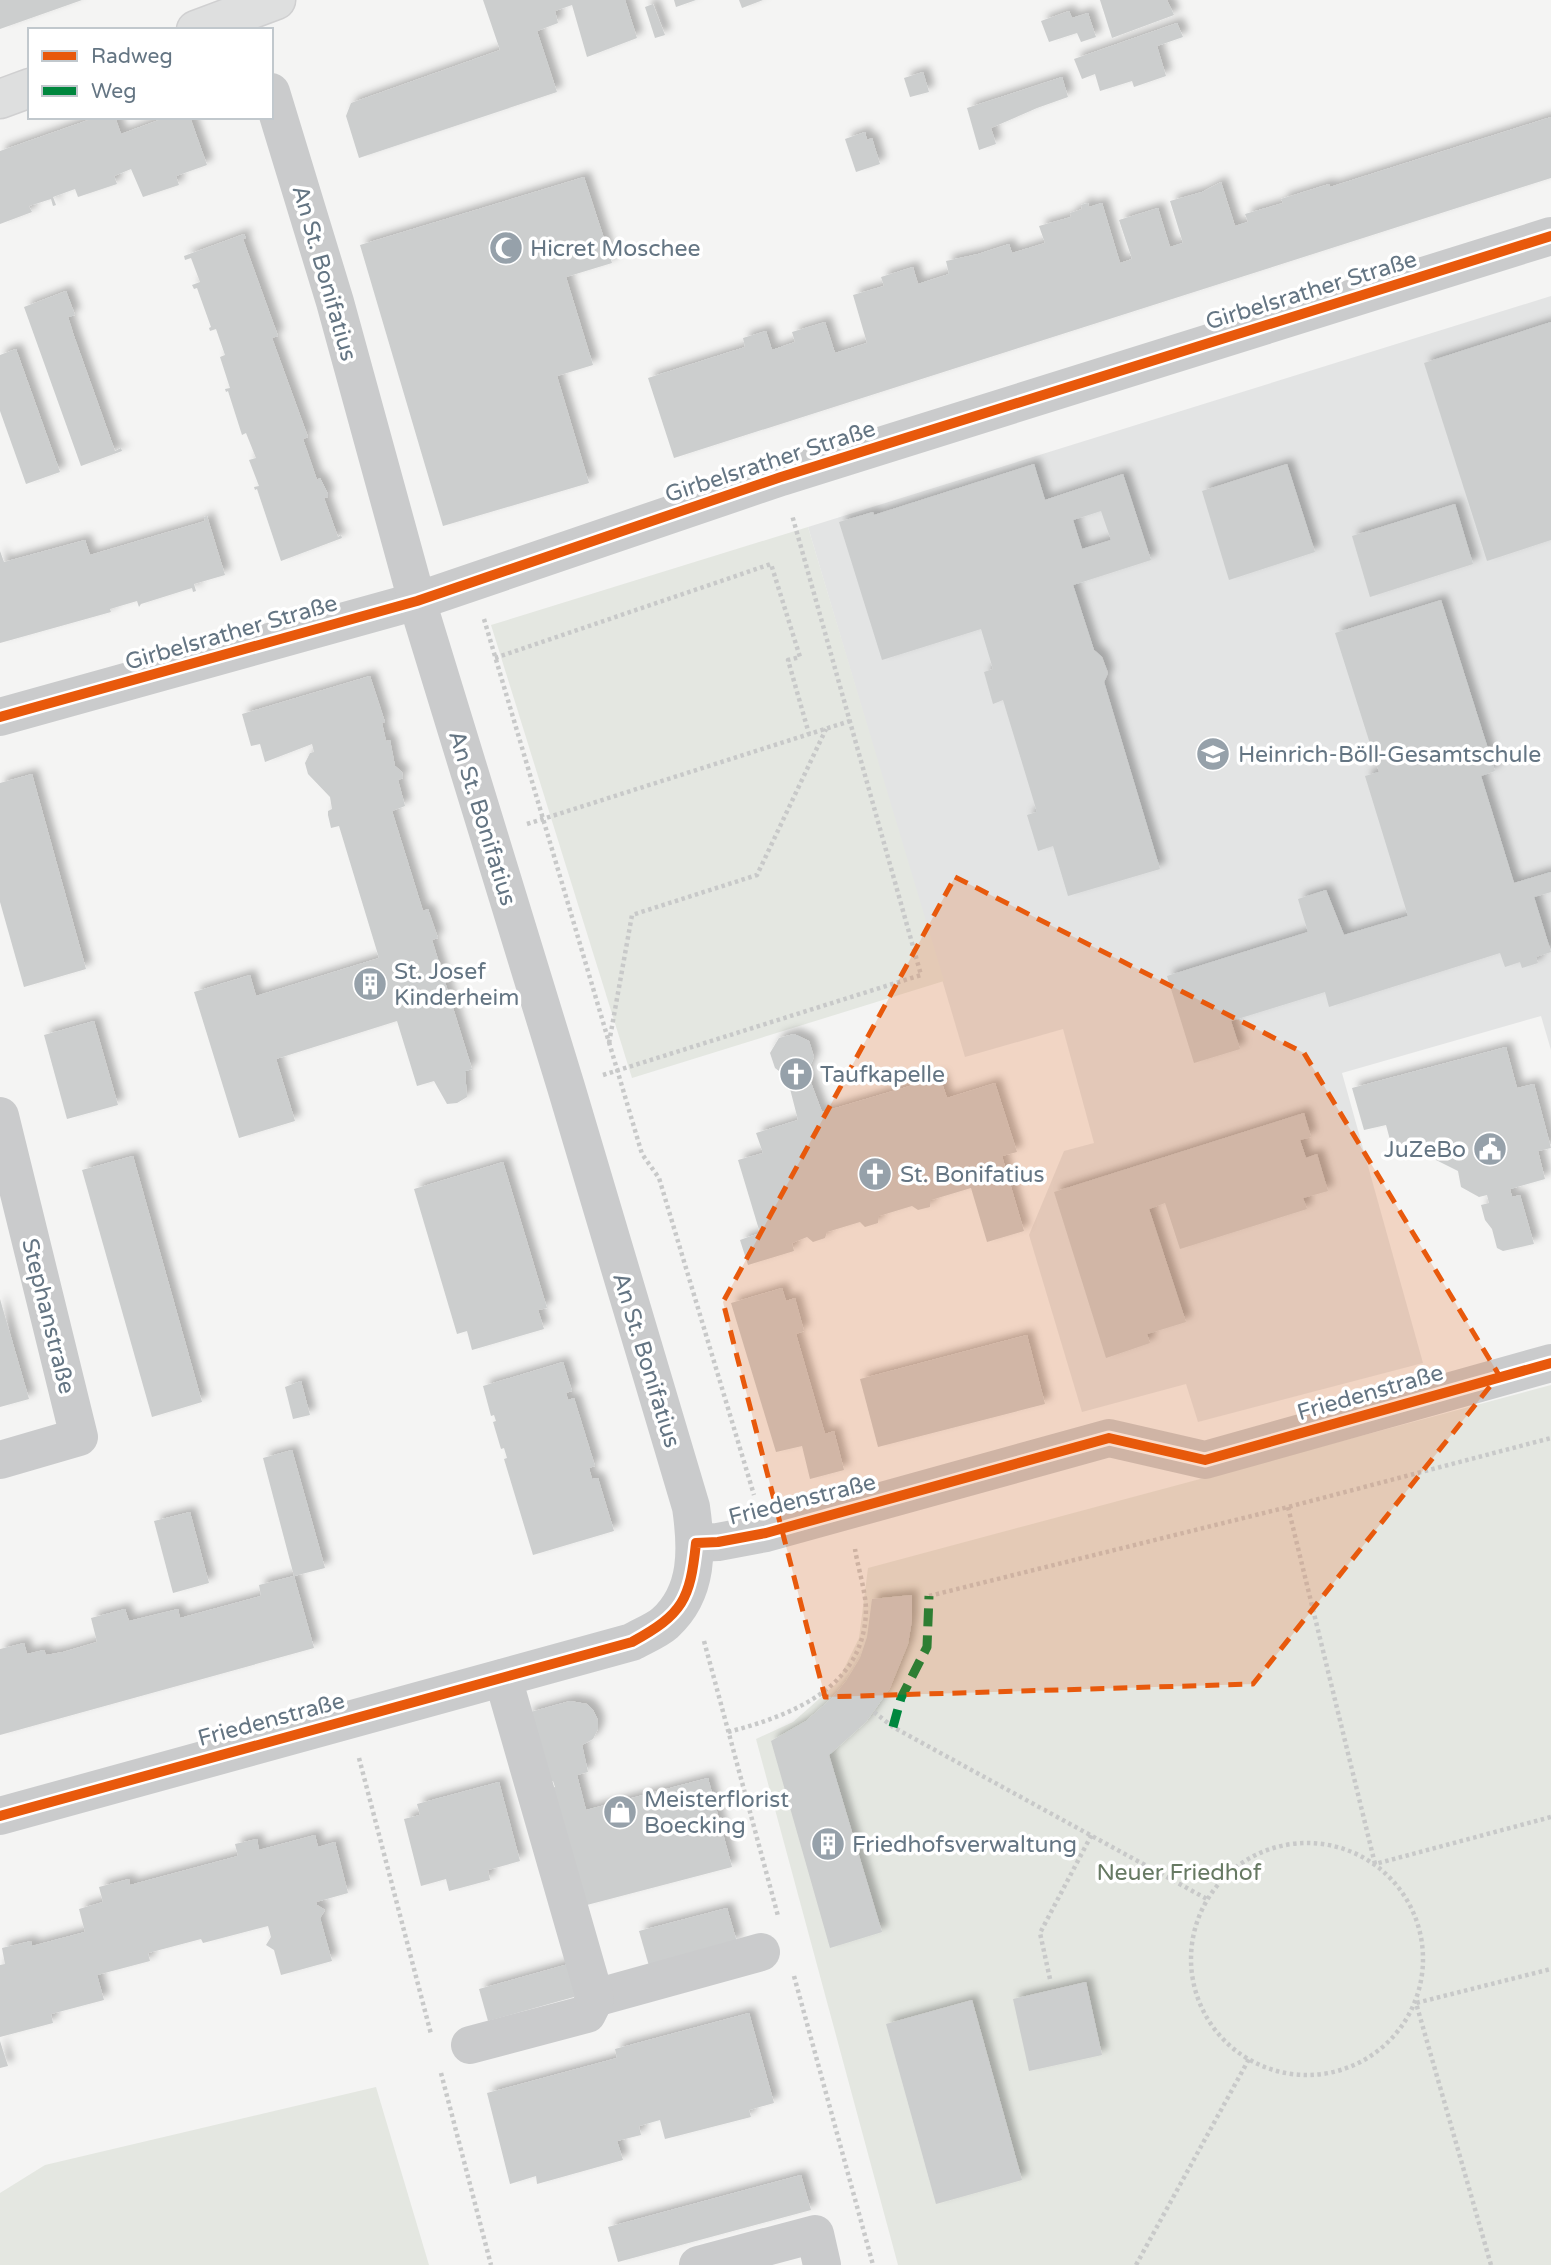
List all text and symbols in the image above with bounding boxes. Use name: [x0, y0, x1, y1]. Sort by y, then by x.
legend: [28, 28, 273, 119]
text: Radweg: [91, 44, 173, 69]
text: Weg: [91, 79, 136, 104]
street label: An St. Bonifatius: [286, 182, 363, 364]
mosque icon: Hicret Moschee: [487, 229, 525, 267]
place label: Hicret Moschee: [530, 235, 701, 263]
street label: Girbelsrather Straße: [1202, 245, 1420, 336]
street label: Girbelsrather Straße: [662, 415, 879, 509]
street label: Girbelsrather Straße: [122, 589, 341, 677]
street label: An St. Bonifatius: [442, 727, 522, 909]
school or university icon: Heinrich-Böll-Gesamtschule: [1194, 735, 1232, 773]
place label: Heinrich-Böll-Gesamtschule: [1238, 741, 1541, 769]
place label: St. Josef Kinderheim: [394, 958, 519, 1012]
building icon: St. Josef Kinderheim: [351, 965, 389, 1003]
church icon: Taufkapelle: [777, 1055, 815, 1093]
place label: Taufkapelle: [820, 1061, 945, 1089]
public building icon: JuZeBo: [1471, 1130, 1509, 1168]
place label: JuZeBo: [1384, 1136, 1466, 1164]
church icon: St. Bonifatius: [856, 1155, 894, 1193]
place label: St. Bonifatius: [900, 1161, 1045, 1189]
street label: Stephanstraße: [15, 1236, 81, 1397]
street label: An St. Bonifatius: [606, 1269, 686, 1451]
street label: Friedenstraße: [1294, 1359, 1447, 1427]
street label: Friedenstraße: [726, 1468, 879, 1532]
street label: Friedenstraße: [195, 1687, 348, 1753]
place label: Meisterflorist Boecking: [644, 1786, 789, 1840]
shop icon: Meisterflorist Boecking: [601, 1793, 639, 1831]
building icon: Friedhofsverwaltung: [809, 1825, 847, 1863]
place label: Friedhofsverwaltung: [852, 1831, 1077, 1859]
park label: Neuer Friedhof: [1096, 1859, 1262, 1887]

